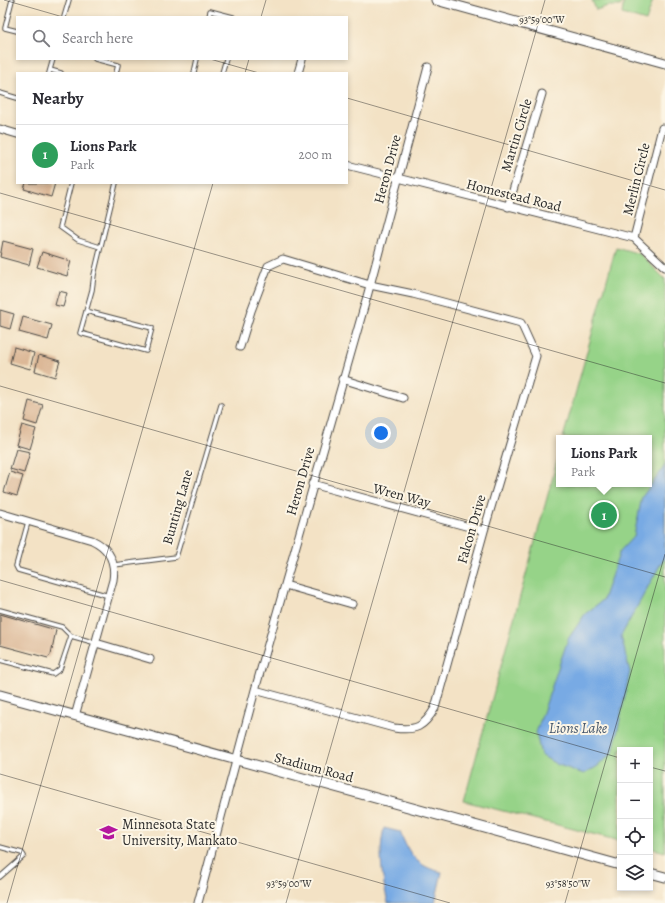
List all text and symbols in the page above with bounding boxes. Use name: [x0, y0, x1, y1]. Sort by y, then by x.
text: 93°59'00"W: [519, 13, 565, 26]
search box: [16, 16, 348, 60]
icon: search: [30, 27, 52, 49]
text: Search here: [62, 28, 133, 48]
text: Nearby: [32, 87, 83, 110]
street label: Martin Circle: [496, 96, 537, 174]
street label: Heron Drive: [369, 133, 406, 206]
text: Lions Park: [70, 136, 137, 156]
street label: Merlin Circle: [618, 141, 655, 217]
text: 1: [43, 146, 47, 163]
text: 200 m: [299, 146, 332, 163]
text: Park: [70, 156, 94, 173]
street label: Homestead Road: [464, 174, 564, 217]
your location: [371, 423, 391, 443]
popup: [556, 435, 652, 487]
text: Lions Park: [571, 443, 637, 463]
street label: Heron Drive: [282, 445, 319, 518]
text: Park: [571, 463, 595, 480]
street label: Bunting Lane: [158, 467, 197, 547]
street label: Wren Way: [370, 478, 433, 512]
street label: Falcon Drive: [453, 492, 490, 566]
pin: 1: [591, 500, 617, 530]
water label: Lions Lake: [549, 718, 608, 738]
map controls: [617, 747, 653, 891]
button: +: [617, 747, 653, 783]
street label: Stadium Road: [272, 748, 356, 787]
button: −: [617, 783, 653, 819]
place label: Minnesota State University, Mankato: [122, 815, 237, 850]
button: locate: [617, 819, 653, 855]
school or university icon: Minnesota State University, Mankato: [99, 822, 119, 842]
button: layers: [617, 855, 653, 891]
text: 93°59'00"W: [266, 877, 312, 890]
text: 93°58'50"W: [546, 877, 591, 890]

